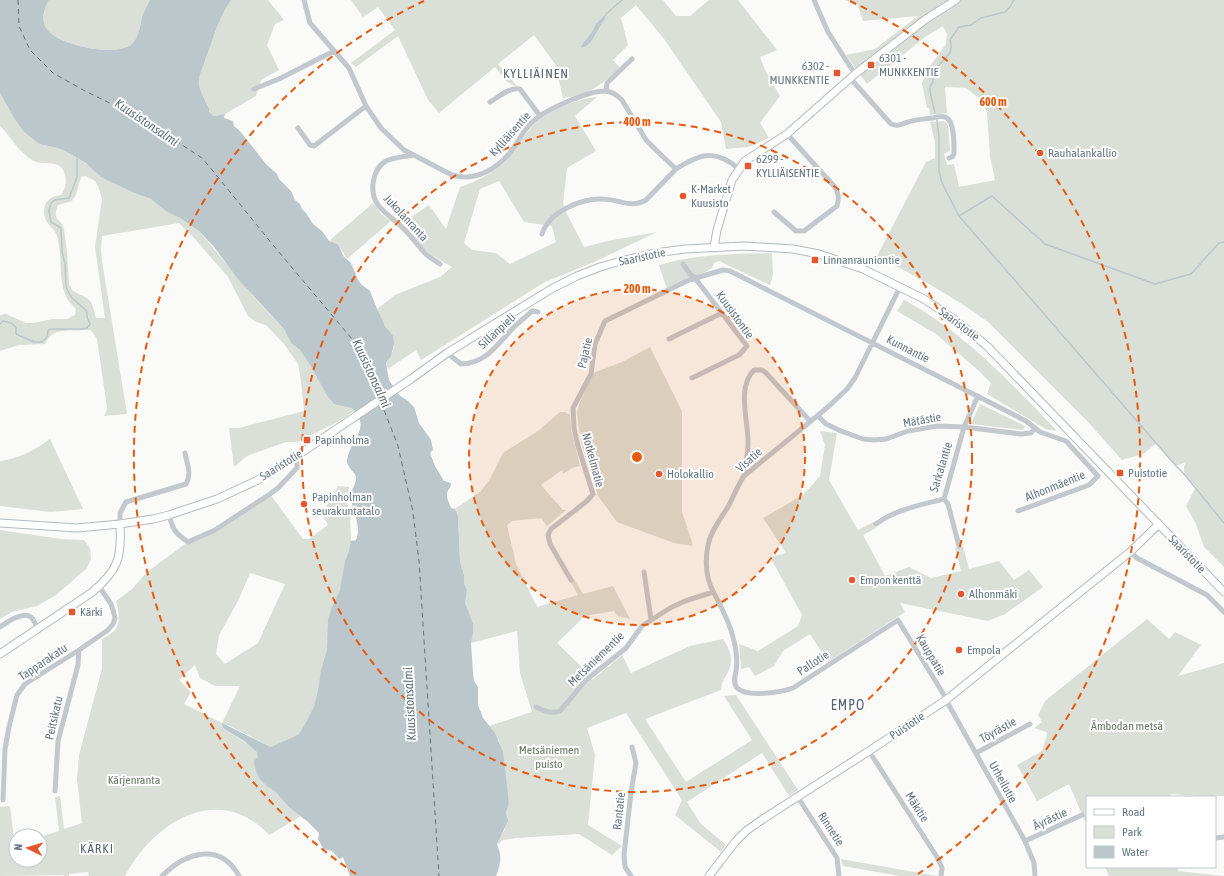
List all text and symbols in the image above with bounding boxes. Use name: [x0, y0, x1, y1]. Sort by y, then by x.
place label: 6301 - MUNKKENTIE: [879, 51, 939, 79]
place label: 6302 - MUNKKENTIE: [769, 59, 829, 87]
marker: 6301 - MUNKKENTIE: [866, 60, 876, 70]
district label: KYLLIÄINEN: [503, 66, 569, 81]
marker: 6302 - MUNKKENTIE: [832, 68, 842, 78]
text: 600 m: [979, 95, 1007, 109]
water label: Kuusistonsalmi: [112, 96, 181, 149]
street label: Kylliäisentie: [486, 109, 534, 159]
text: 400 m: [622, 115, 651, 129]
place label: Rauhalankallio: [1048, 146, 1117, 160]
marker: Rauhalankallio: [1035, 148, 1045, 158]
place label: 6299 - KYLLIÄISENTIE: [756, 152, 819, 180]
marker: 6299 - KYLLIÄISENTIE: [743, 161, 753, 171]
place label: K-Market Kuusisto: [691, 182, 732, 210]
marker: K-Market Kuusisto: [678, 191, 688, 201]
street label: Jukolanranta: [381, 192, 431, 244]
street label: Saaristotie: [617, 245, 667, 269]
place label: Linnanrauniontie: [823, 253, 900, 267]
marker: Linnanrauniontie: [810, 255, 820, 265]
text: 200 m: [623, 282, 651, 296]
street label: Kuusistontie: [713, 289, 757, 341]
street label: Saaristotie: [936, 304, 982, 344]
street label: Sillanpieli: [476, 310, 518, 352]
street label: Kunnantie: [884, 332, 932, 366]
street label: Pajatie: [575, 336, 595, 370]
water label: Kuusistonsalmi: [349, 337, 394, 410]
street label: Mätästie: [902, 410, 942, 430]
street label: Notkelmatie: [579, 431, 607, 489]
place label: Papinholma: [315, 433, 369, 447]
marker: Papinholma: [302, 435, 312, 445]
street label: Sarkalantie: [927, 440, 955, 494]
street label: Visatie: [733, 445, 765, 475]
street label: Saaristotie: [257, 447, 305, 483]
centre of rings: [630, 450, 644, 464]
place label: Puistotie: [1128, 466, 1167, 480]
place label: Holokallio: [667, 467, 714, 481]
street label: Alhonmäentie: [1023, 468, 1087, 504]
marker: Puistotie: [1115, 468, 1125, 478]
marker: Holokallio: [654, 469, 664, 479]
place label: Papinholman seurakuntatalo: [312, 490, 380, 518]
marker: Papinholman seurakuntatalo: [299, 499, 309, 509]
street label: Saaristotie: [1166, 532, 1208, 576]
place label: Empon kenttä: [860, 573, 921, 587]
marker: Empon kenttä: [847, 575, 857, 585]
place label: Alhonmäki: [969, 587, 1017, 601]
marker: Alhonmäki: [956, 589, 966, 599]
place label: Kärki: [80, 605, 102, 619]
marker: Kärki: [67, 607, 77, 617]
street label: Metsäniementie: [565, 629, 627, 689]
street label: Kauppatie: [913, 632, 949, 678]
street label: Tapparakatu: [16, 640, 70, 683]
place label: Empola: [967, 643, 1001, 657]
marker: Empola: [954, 645, 964, 655]
street label: Pallotie: [795, 648, 831, 678]
water label: Kuusistonsalmi: [400, 667, 419, 741]
street label: Peitsikatu: [42, 695, 66, 741]
district label: EMPO: [831, 697, 865, 713]
street label: Puistotie: [887, 709, 927, 743]
street label: Töyrästie: [977, 714, 1019, 746]
park label: Ämbodan metsä: [1091, 719, 1163, 733]
park label: Metsäniemen puisto: [519, 743, 579, 771]
street label: Urheilutie: [986, 759, 1020, 805]
park label: Kärjenranta: [108, 773, 160, 787]
street label: Mäkitie: [902, 789, 932, 825]
street label: Rantatie: [610, 791, 628, 831]
legend: [1086, 796, 1216, 868]
street label: Äyrästie: [1031, 805, 1069, 833]
text: Road: [1122, 805, 1145, 819]
street label: Rinnetie: [815, 809, 847, 849]
text: Park: [1122, 825, 1143, 839]
north arrow: [8, 828, 48, 868]
district label: KÄRKI: [80, 841, 114, 856]
text: N: [12, 843, 24, 851]
text: Water: [1122, 845, 1149, 859]

